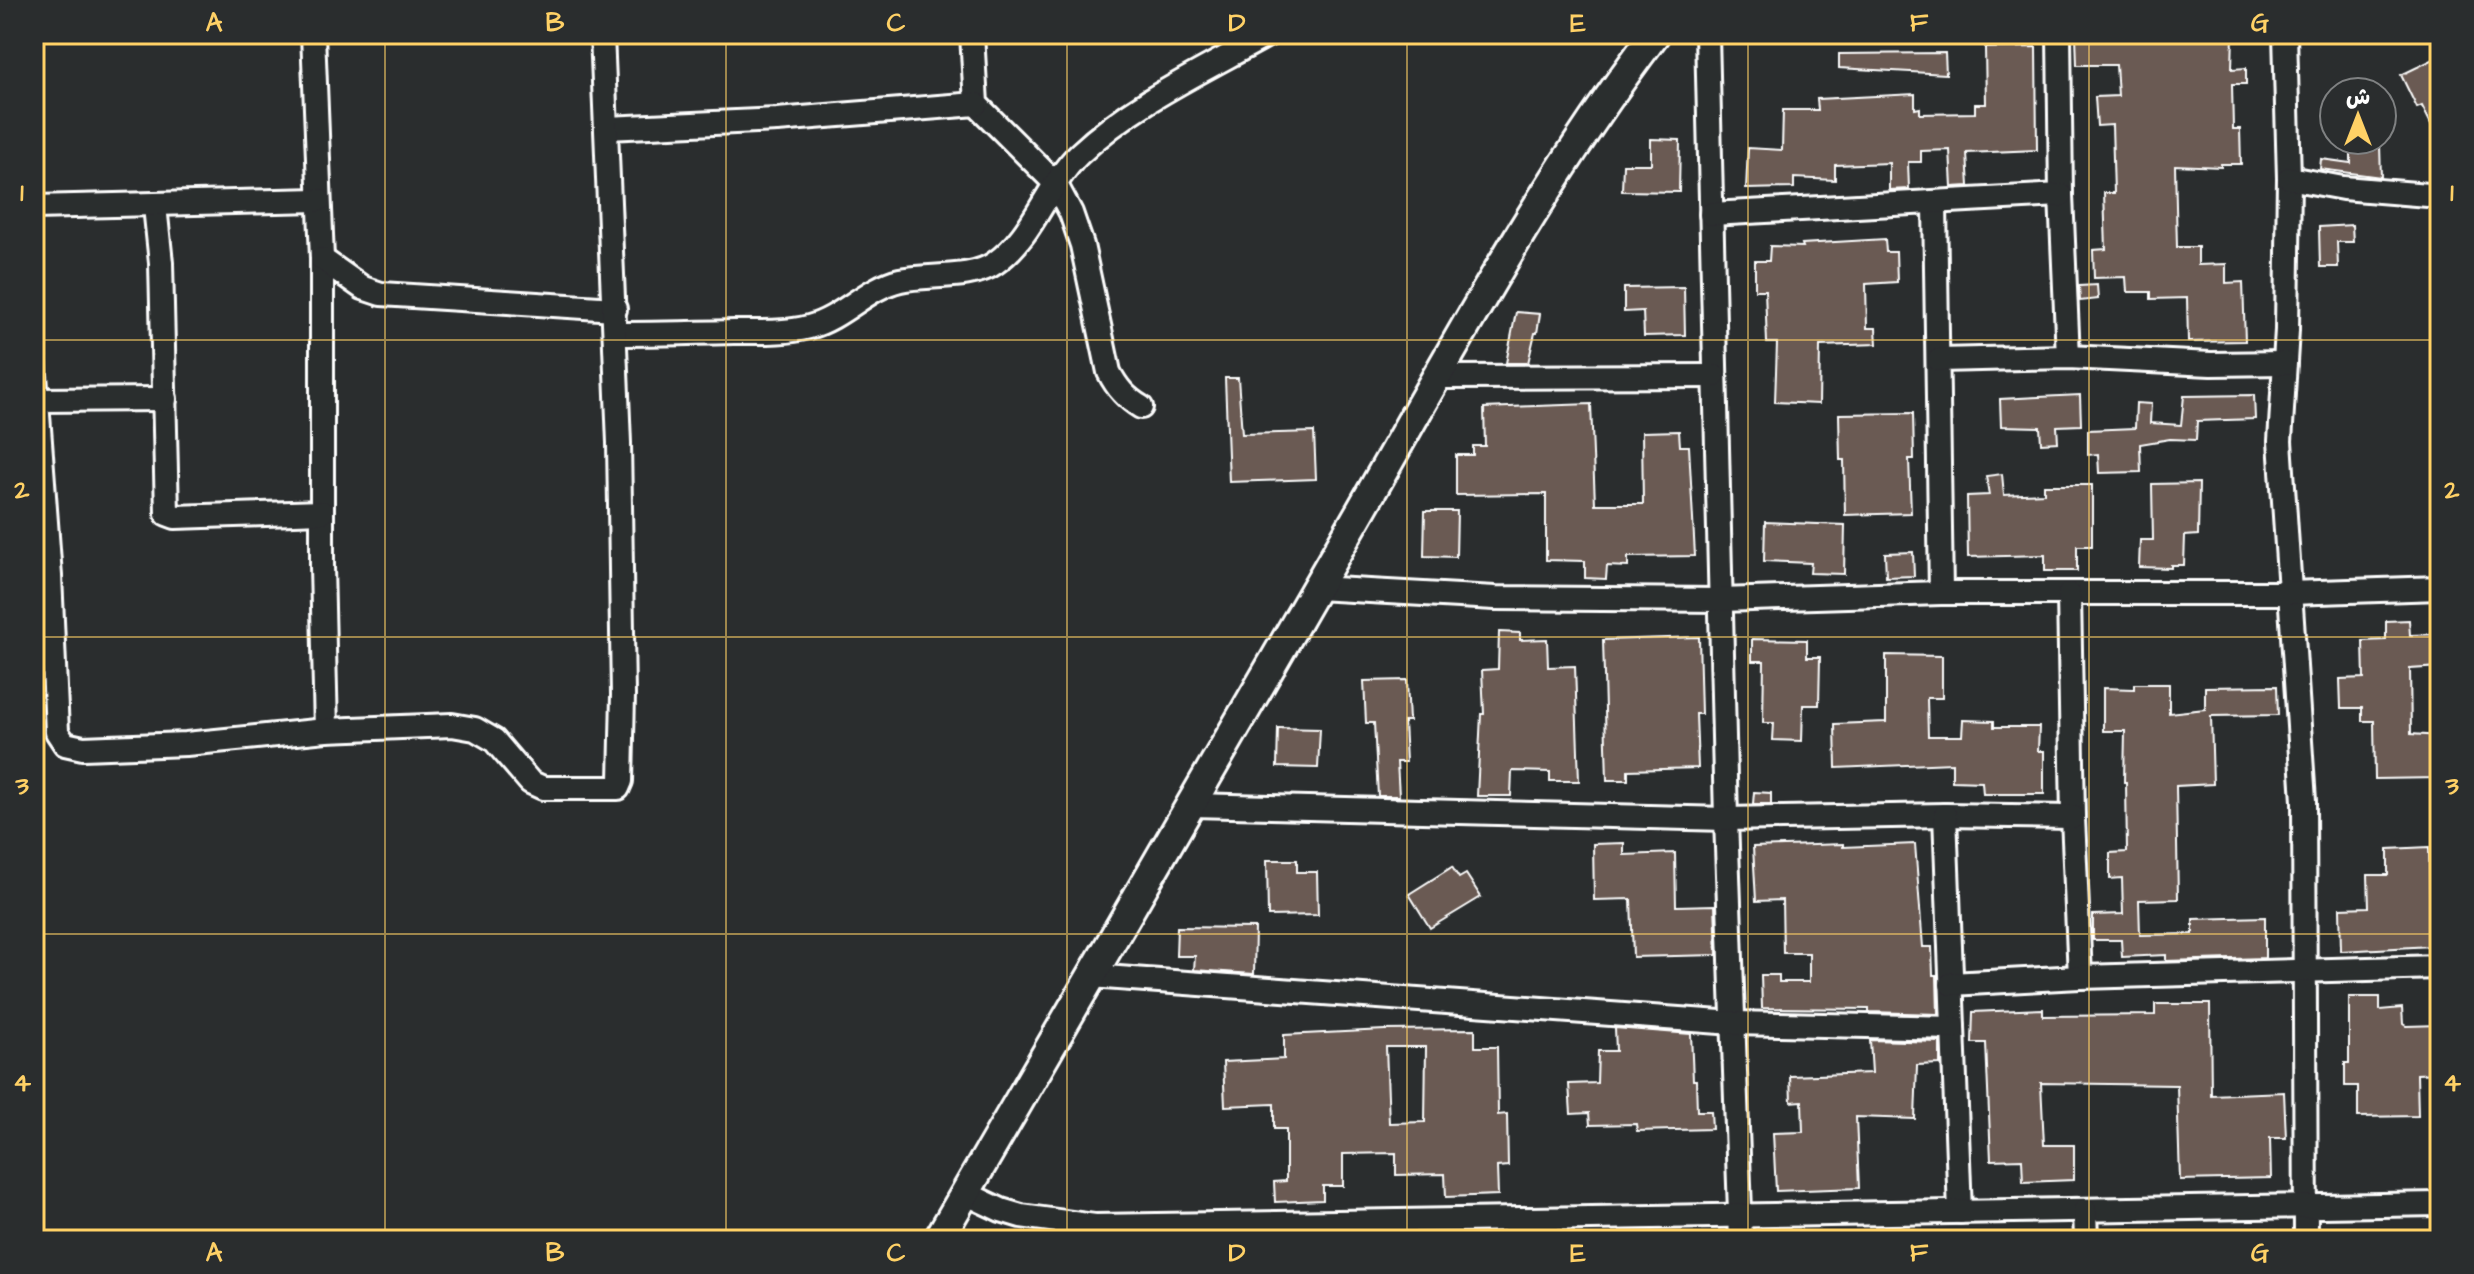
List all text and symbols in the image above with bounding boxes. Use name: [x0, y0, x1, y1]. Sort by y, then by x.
text: A: [206, 5, 223, 41]
text: B: [546, 5, 565, 41]
text: C: [887, 5, 906, 41]
text: D: [1229, 5, 1246, 41]
text: E: [1570, 5, 1586, 41]
text: F: [1910, 5, 1929, 41]
text: G: [2251, 5, 2269, 41]
north arrow: [2318, 76, 2398, 156]
text: ش: [2346, 82, 2370, 113]
text: 1: [20, 175, 24, 211]
text: 1: [2450, 175, 2454, 211]
text: 2: [14, 472, 30, 508]
text: 2: [2444, 472, 2460, 508]
text: 3: [14, 768, 29, 804]
text: 3: [2444, 768, 2459, 804]
text: 4: [13, 1065, 31, 1101]
text: 4: [2443, 1065, 2461, 1101]
text: A: [206, 1235, 223, 1271]
text: B: [546, 1235, 565, 1271]
text: C: [887, 1235, 906, 1271]
text: D: [1229, 1235, 1246, 1271]
text: E: [1570, 1235, 1586, 1271]
text: F: [1910, 1235, 1929, 1271]
text: G: [2251, 1235, 2269, 1271]

